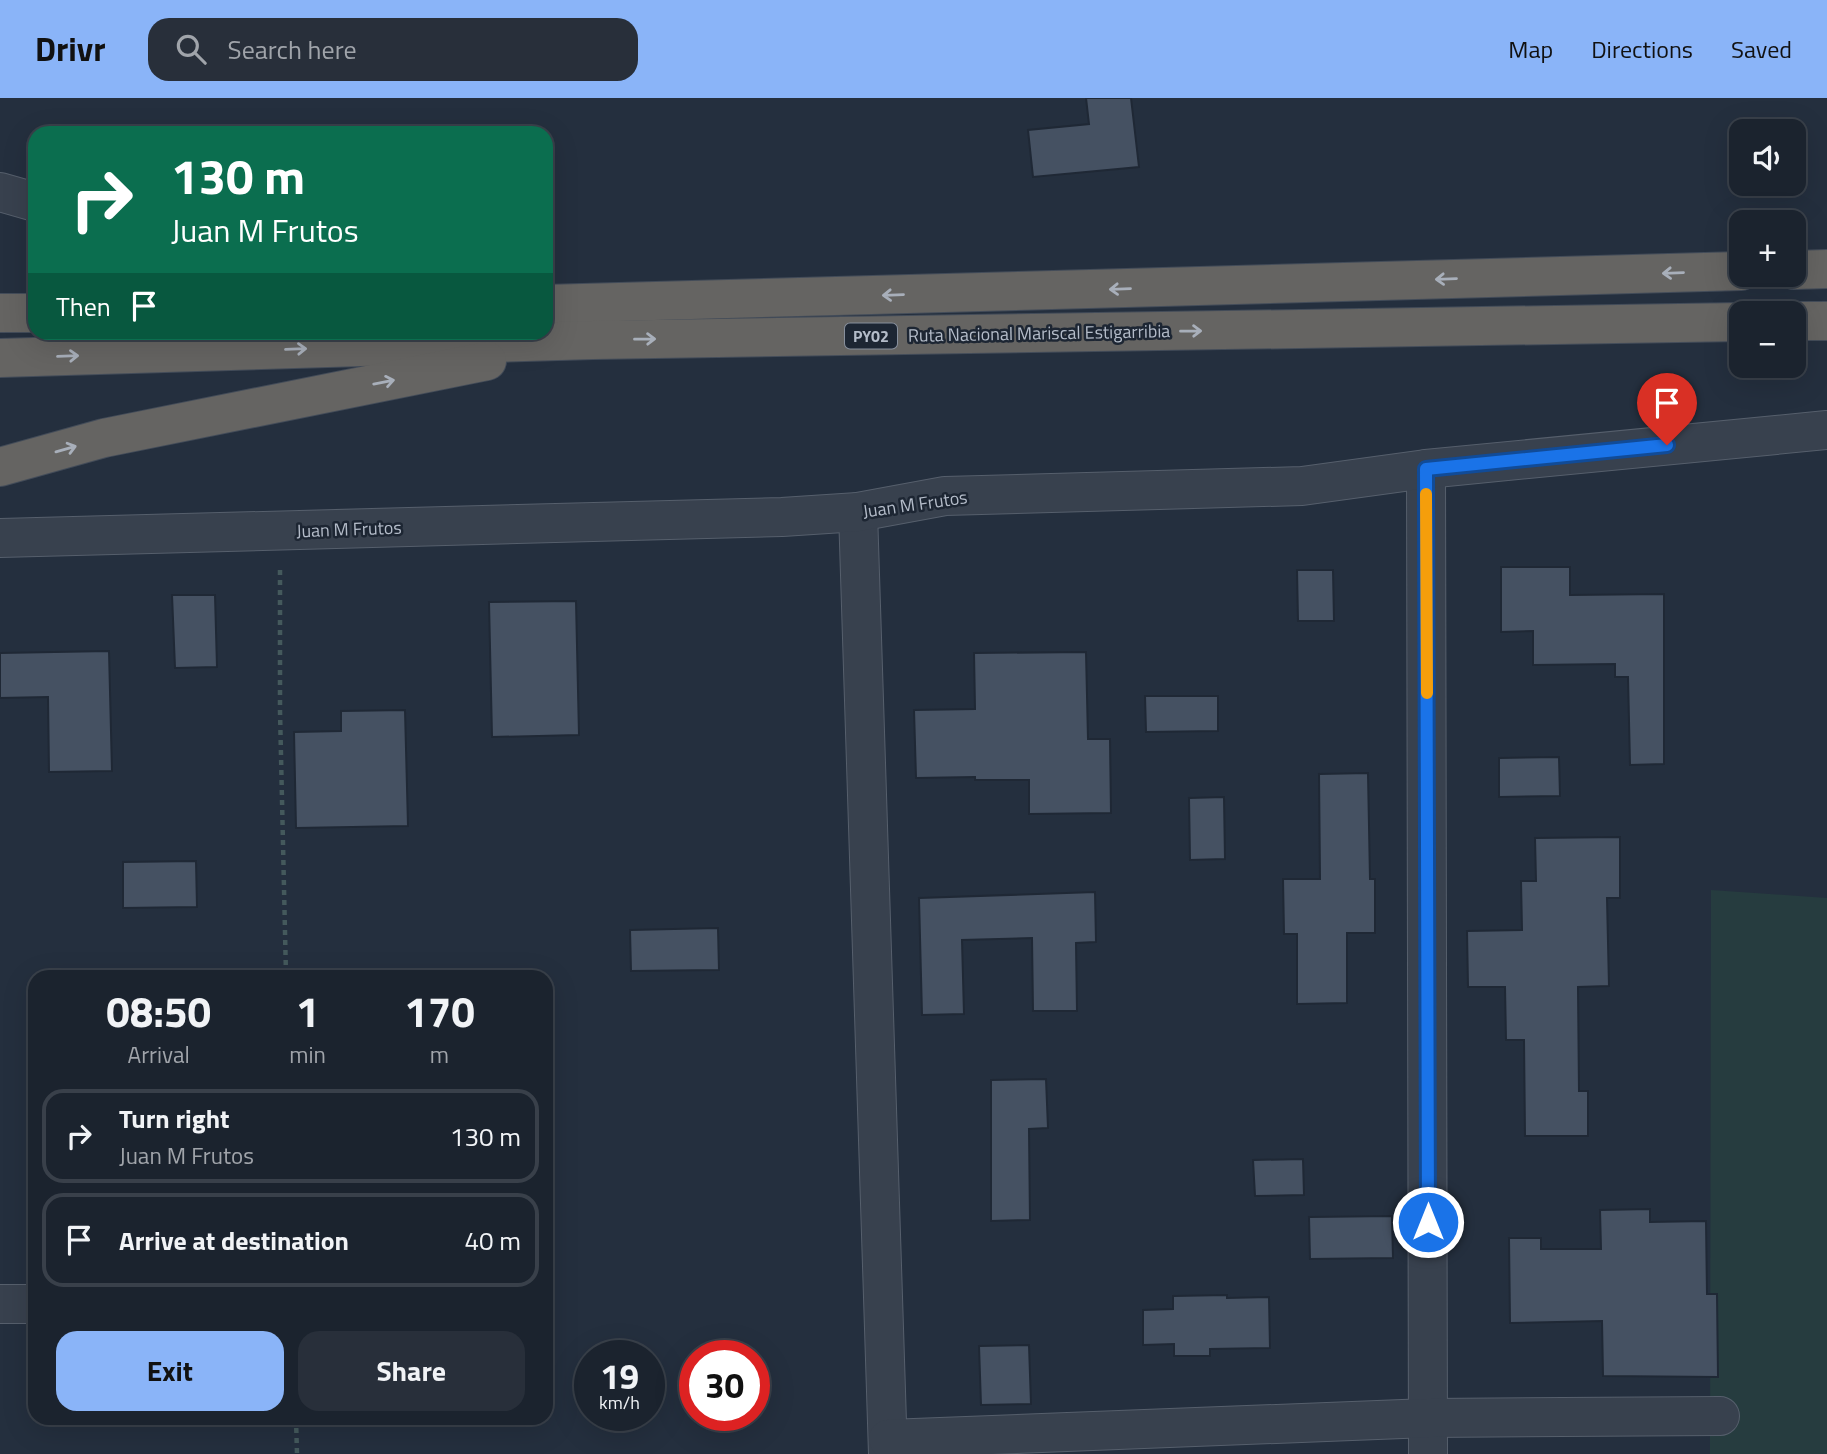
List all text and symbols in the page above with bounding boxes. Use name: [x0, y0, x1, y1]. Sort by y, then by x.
search box: [148, 18, 638, 81]
text: Drivr: [35, 24, 106, 74]
icon: search: [172, 30, 210, 68]
text: Search here: [228, 30, 357, 69]
text: Map: [1508, 31, 1553, 67]
text: Directions: [1591, 31, 1693, 67]
text: Saved: [1731, 31, 1792, 67]
map controls: [1729, 119, 1806, 378]
button: sound: [1729, 119, 1806, 196]
text: 130 m: [171, 138, 305, 213]
icon: right: [56, 154, 147, 245]
text: Juan M Frutos: [171, 206, 359, 254]
button: +: [1729, 210, 1806, 287]
one-way arrow: [1662, 266, 1685, 280]
one-way arrow: [1434, 273, 1457, 286]
one-way arrow: [1109, 282, 1132, 295]
text: Then: [56, 287, 111, 326]
icon: arrive: [125, 287, 163, 325]
one-way arrow: [882, 288, 905, 302]
button: −: [1729, 301, 1806, 378]
street label: Ruta Nacional Mariscal Estigarribia: [908, 317, 1170, 349]
road number: PY02: [845, 324, 897, 348]
one-way arrow: [1180, 324, 1203, 338]
one-way arrow: [634, 332, 657, 346]
one-way arrow: [284, 342, 307, 356]
one-way arrow: [56, 349, 79, 363]
pin: [1637, 373, 1697, 445]
one-way arrow: [372, 375, 395, 388]
icon: arrive: [1648, 384, 1686, 422]
one-way arrow: [54, 442, 77, 455]
street label: Juan M Frutos: [861, 483, 969, 525]
street label: Juan M Frutos: [296, 514, 402, 544]
text: 08:50: [106, 979, 211, 1043]
text: 1: [296, 979, 319, 1043]
text: 170: [404, 979, 475, 1043]
text: Arrival: [127, 1037, 190, 1072]
text: min: [289, 1037, 326, 1072]
text: m: [430, 1037, 449, 1072]
text: Turn right: [119, 1099, 230, 1138]
icon: right: [60, 1117, 98, 1155]
text: 130 m: [450, 1117, 521, 1156]
text: Juan M Frutos: [119, 1138, 254, 1173]
position arrow: [1391, 1185, 1465, 1259]
icon: arrive: [60, 1221, 98, 1259]
text: Arrive at destination: [119, 1221, 349, 1260]
text: 40 m: [464, 1221, 521, 1260]
button: Exit: [56, 1331, 284, 1411]
button: Share: [298, 1331, 525, 1411]
speed limit sign: 30: [679, 1340, 770, 1431]
text: 19: [600, 1349, 639, 1403]
text: km/h: [599, 1389, 640, 1416]

